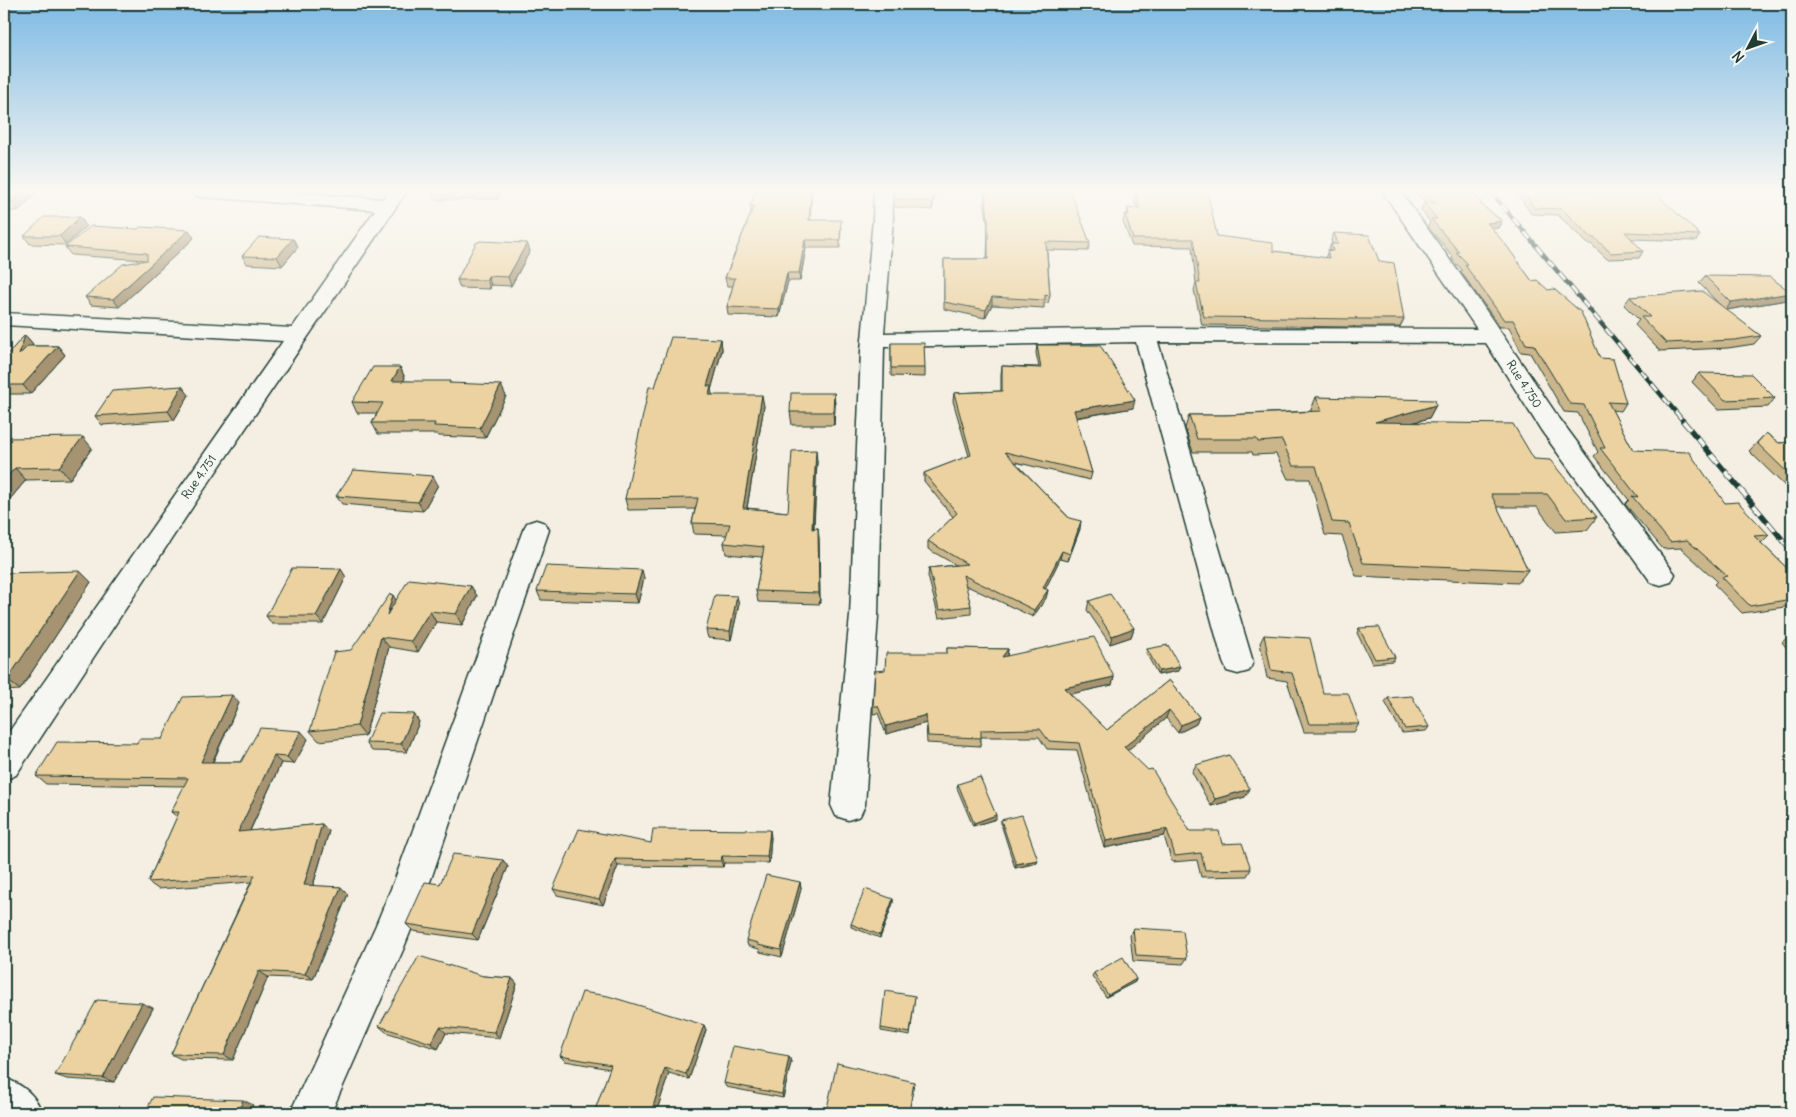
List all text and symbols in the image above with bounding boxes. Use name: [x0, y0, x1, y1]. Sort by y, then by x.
north arrow: [1724, 22, 1774, 72]
text: N: [1728, 47, 1748, 66]
street label: Rue 4.750: [1503, 357, 1545, 411]
street label: Rue 4.751: [178, 452, 219, 502]

